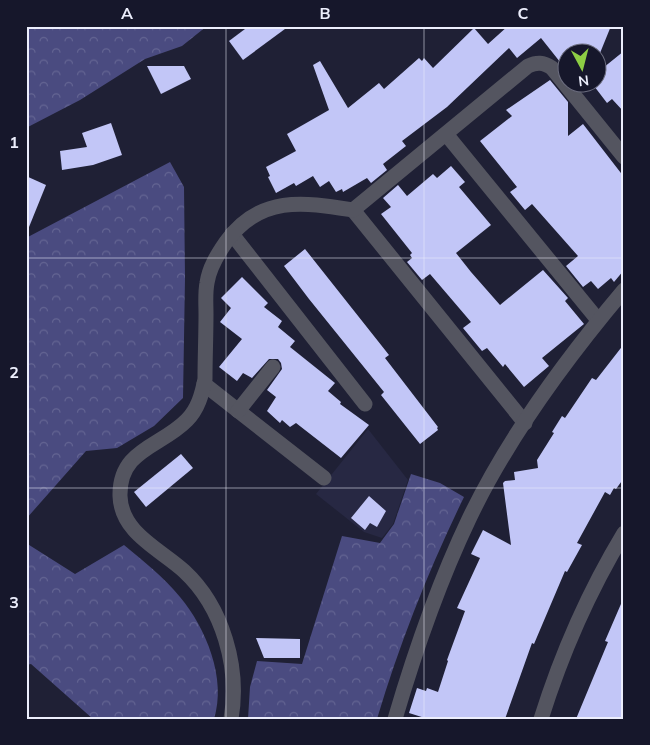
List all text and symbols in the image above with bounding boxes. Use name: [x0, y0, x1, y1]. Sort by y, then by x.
text: A: [121, 3, 133, 23]
text: B: [319, 3, 331, 23]
text: C: [518, 3, 529, 23]
north arrow: [558, 42, 608, 92]
text: N: [577, 71, 590, 90]
text: 1: [9, 132, 19, 152]
text: 2: [9, 362, 19, 382]
text: 3: [9, 592, 19, 612]

